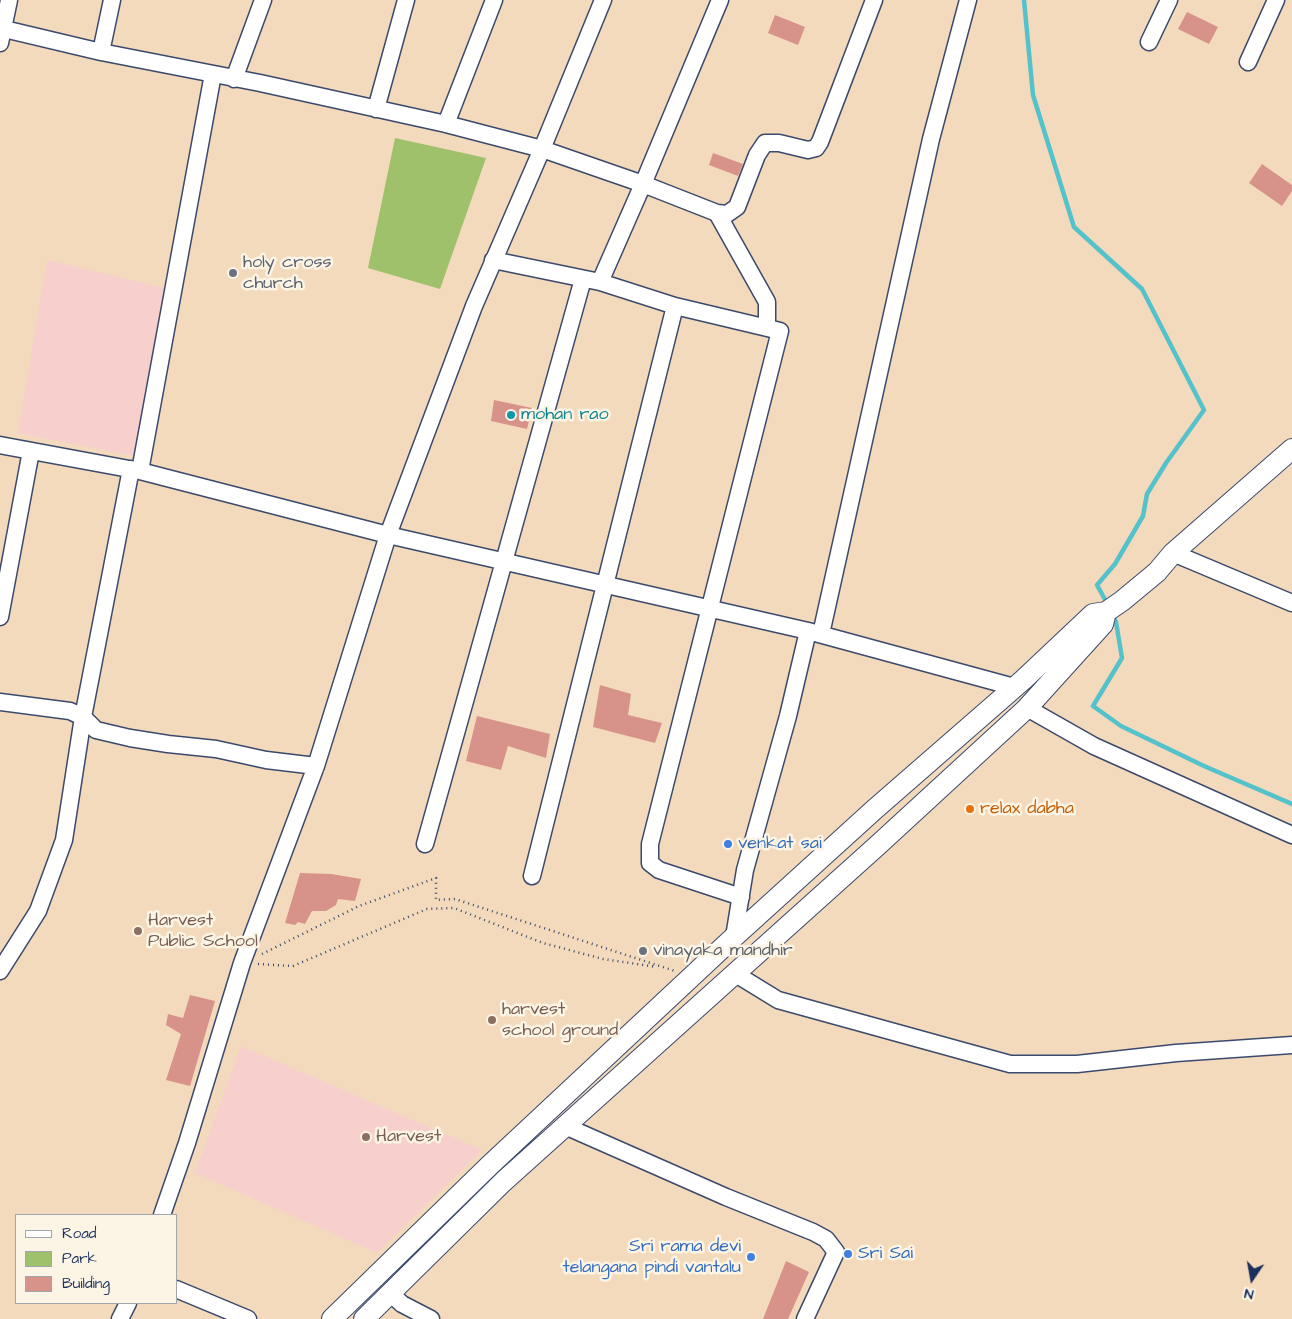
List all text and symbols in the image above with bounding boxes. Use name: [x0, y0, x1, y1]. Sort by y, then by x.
place label: holy cross church: [243, 252, 331, 294]
marker: holy cross church: [227, 267, 239, 279]
place label: mohan rao: [521, 404, 609, 426]
marker: mohan rao: [505, 409, 517, 421]
place label: relax dabha: [980, 798, 1074, 820]
marker: relax dabha: [964, 803, 976, 815]
place label: venkat sai: [738, 833, 822, 855]
marker: venkat sai: [722, 838, 734, 850]
place label: Harvest Public School: [148, 910, 258, 952]
marker: Harvest Public School: [132, 925, 144, 937]
place label: vinayaka mandhir: [653, 940, 793, 962]
marker: vinayaka mandhir: [637, 945, 649, 957]
place label: harvest school ground: [502, 999, 618, 1042]
marker: harvest school ground: [486, 1014, 498, 1026]
place label: Harvest: [376, 1126, 441, 1148]
marker: Harvest: [360, 1131, 372, 1143]
legend: [15, 1214, 178, 1304]
text: Road: [62, 1223, 96, 1244]
place label: Sri rama devi telangana pindi vantalu: [562, 1236, 741, 1278]
place label: Sri Sai: [858, 1243, 913, 1265]
text: Park: [62, 1248, 97, 1269]
marker: Sri Sai: [842, 1248, 854, 1260]
marker: Sri rama devi telangana pindi vantalu: [745, 1251, 757, 1263]
north arrow: [1227, 1254, 1277, 1304]
text: Building: [62, 1273, 110, 1294]
text: N: [1243, 1283, 1255, 1304]

